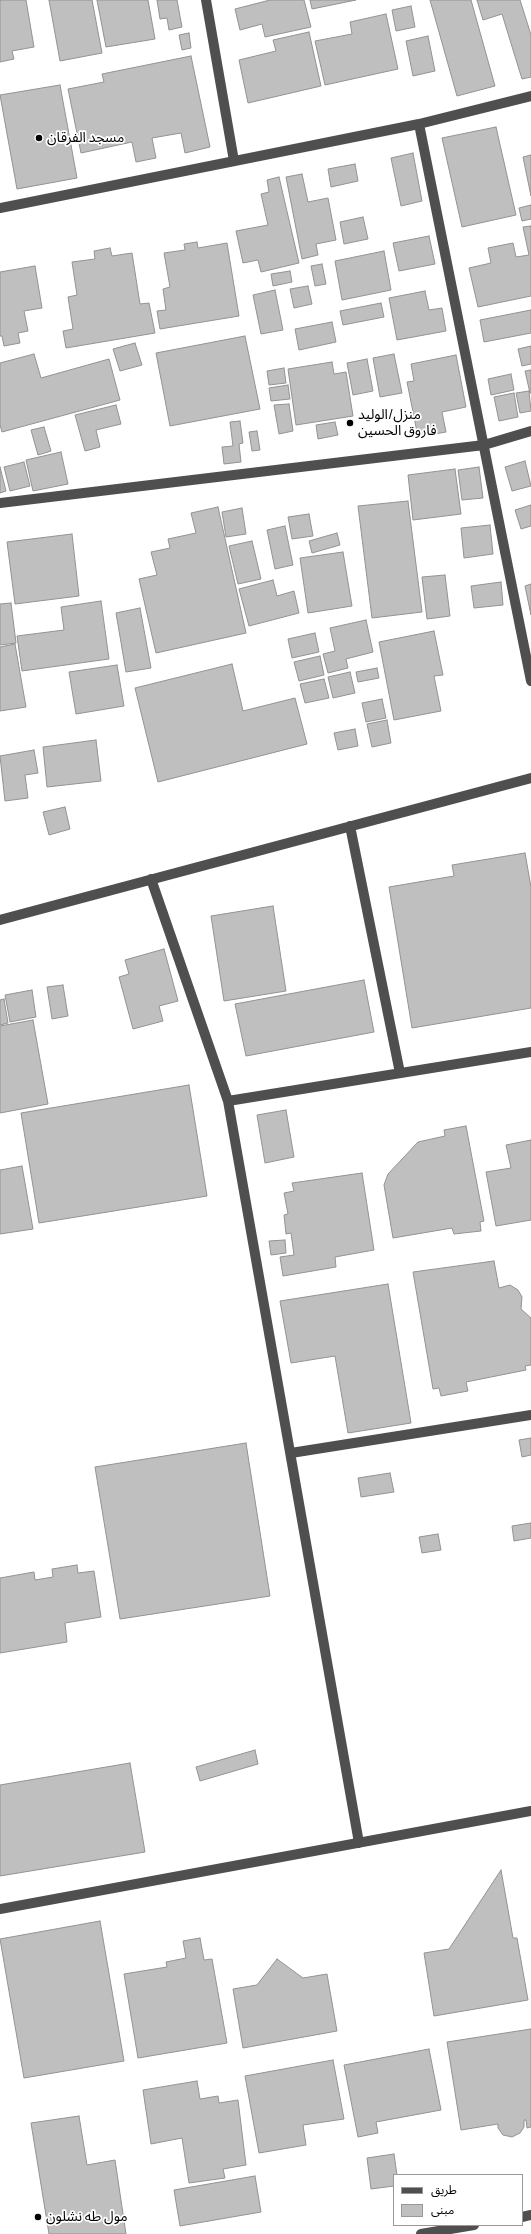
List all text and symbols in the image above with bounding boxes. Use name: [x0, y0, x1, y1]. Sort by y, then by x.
place label: مسجد الفرقان: [47, 130, 124, 146]
marker: مسجد الفرقان: [34, 133, 44, 143]
place label: منزل/الوليد فاروق الحسين: [358, 407, 437, 440]
marker: منزل/الوليد فاروق الحسين: [345, 418, 355, 428]
legend: [393, 2174, 523, 2226]
text: طريق: [431, 2181, 457, 2198]
text: مبنى: [431, 2201, 454, 2218]
place label: مول طه نشلون: [46, 2209, 128, 2225]
marker: مول طه نشلون: [33, 2212, 43, 2222]

